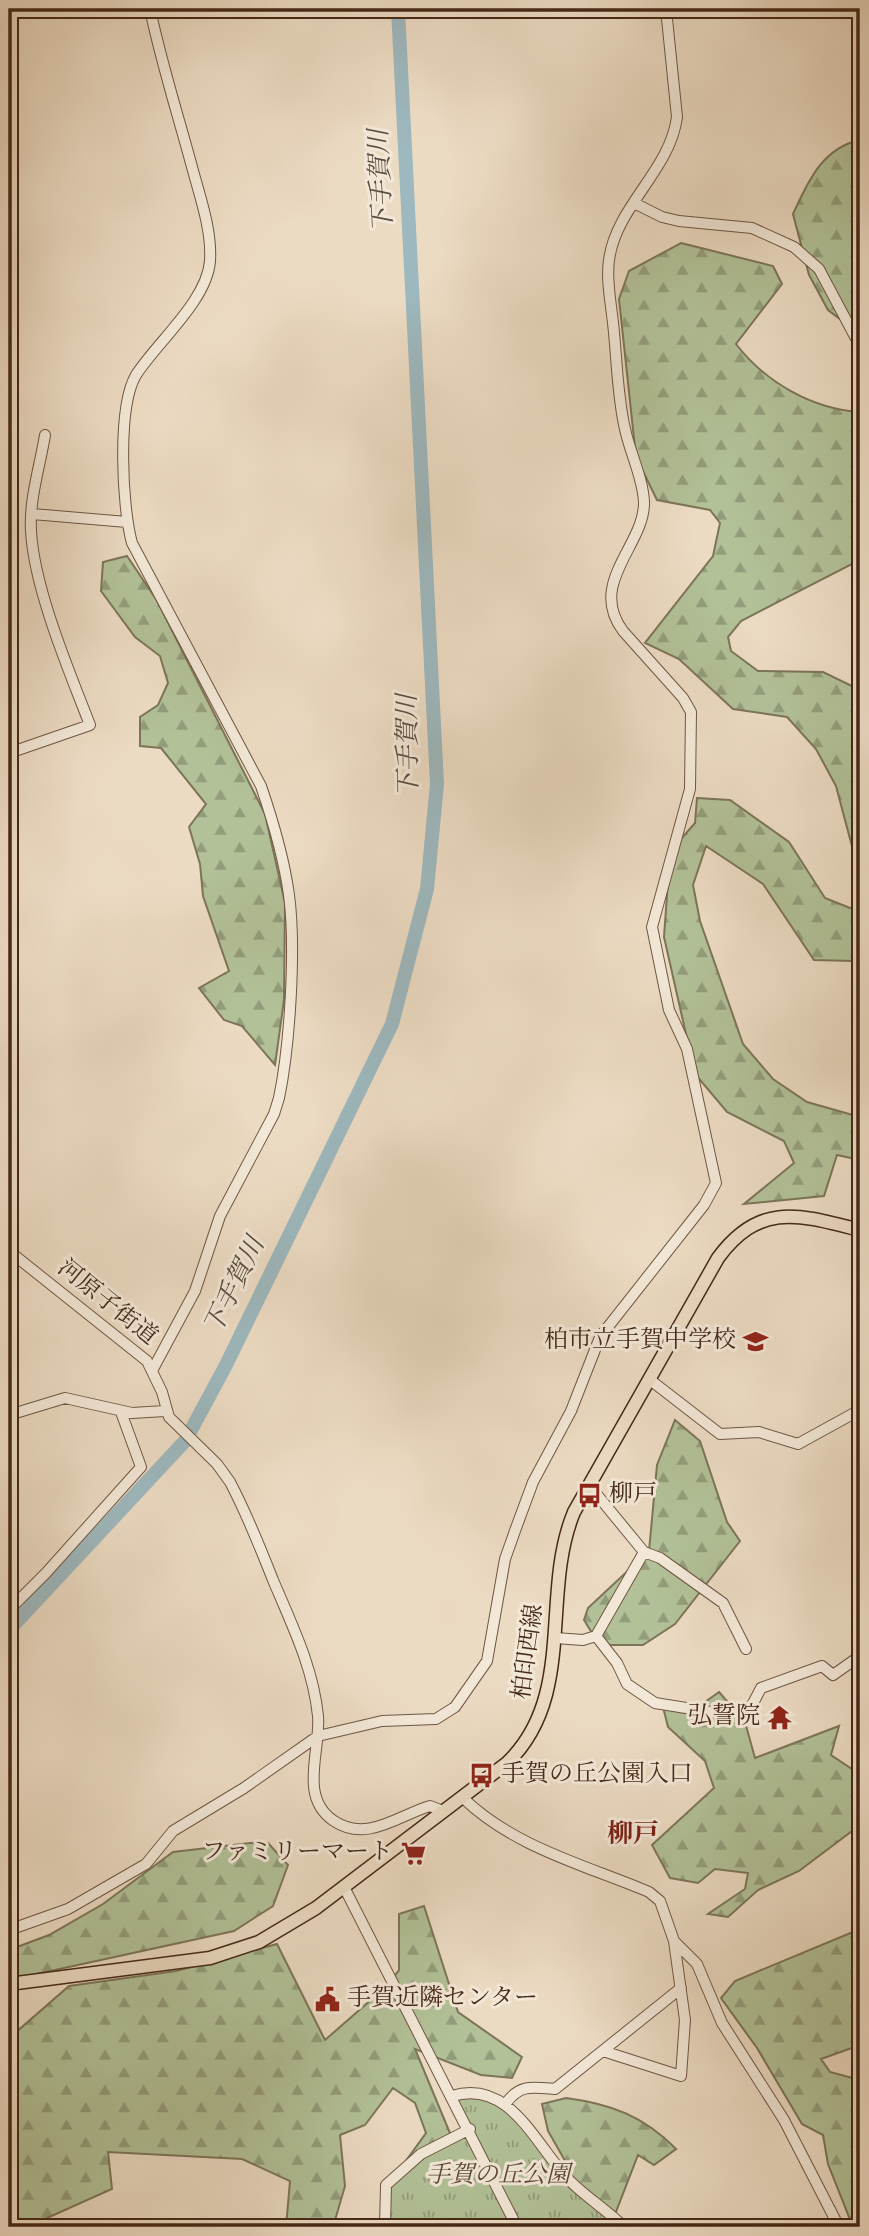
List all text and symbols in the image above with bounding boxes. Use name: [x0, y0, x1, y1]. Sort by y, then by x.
water label: 下手賀川: [361, 125, 403, 234]
water label: 下手賀川: [390, 691, 428, 798]
water label: 下手賀川: [196, 1229, 275, 1341]
street label: 河原子街道: [50, 1252, 164, 1354]
place label: 柏市立手賀中学校: [544, 1324, 736, 1358]
school or university icon: 柏市立手賀中学校: [742, 1327, 770, 1355]
place label: 柳戸: [609, 1478, 657, 1512]
bus stop icon: 柳戸: [575, 1481, 603, 1509]
street label: 柏印西線: [505, 1602, 553, 1702]
place label: 弘誓院: [688, 1700, 760, 1734]
temple icon: 弘誓院: [766, 1703, 794, 1731]
place label: 手賀の丘公園入口: [501, 1758, 693, 1792]
bus stop icon: 手賀の丘公園入口: [467, 1761, 495, 1789]
district label: 柳戸: [607, 1817, 659, 1853]
place label: ファミリーマート: [201, 1836, 393, 1870]
supermarket icon: ファミリーマート: [399, 1839, 427, 1867]
place label: 手賀近隣センター: [347, 1982, 538, 2016]
public building icon: 手賀近隣センター: [313, 1985, 341, 2013]
park label: 手賀の丘公園: [426, 2159, 574, 2193]

